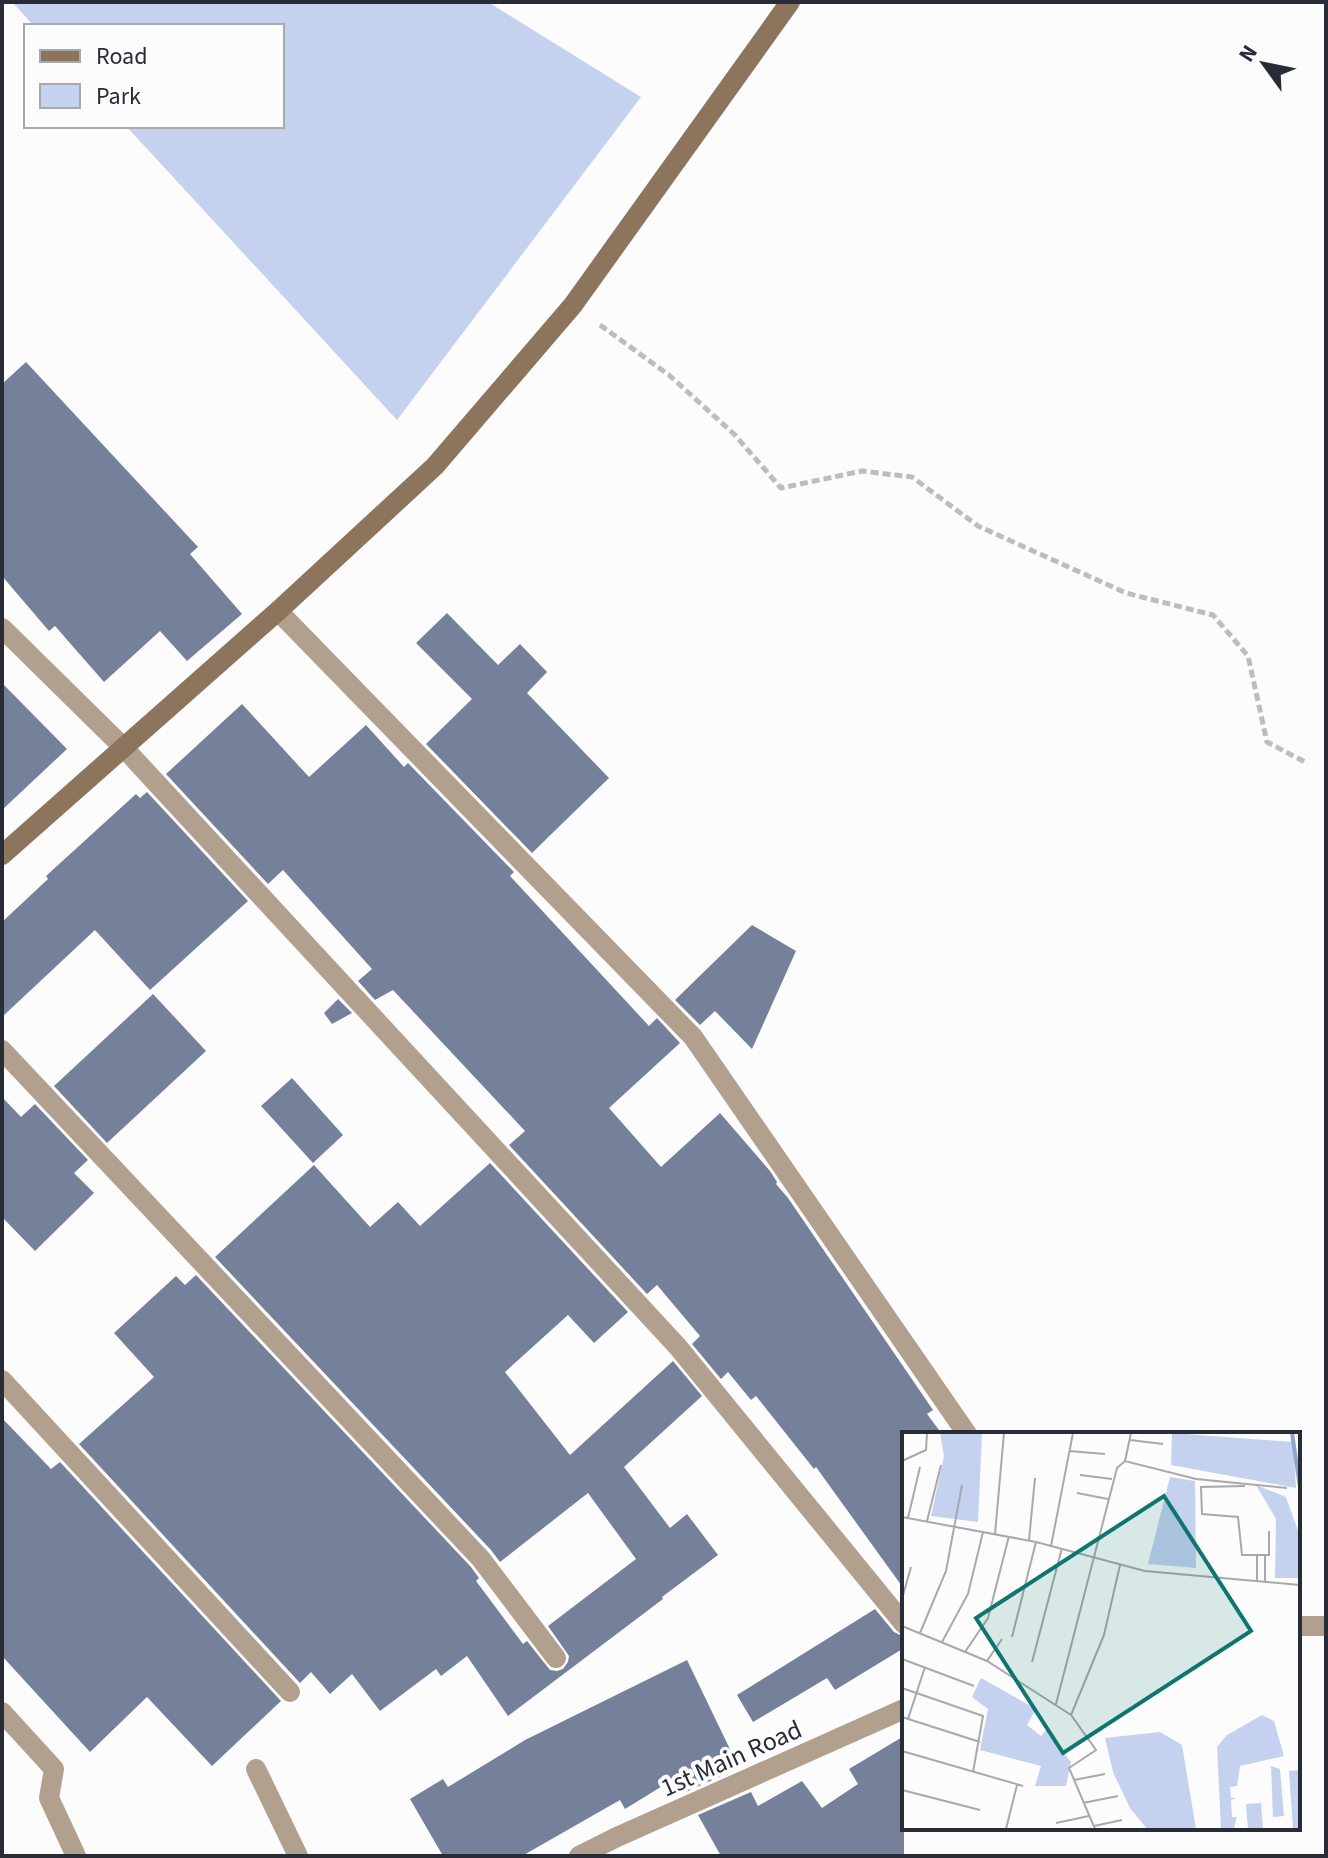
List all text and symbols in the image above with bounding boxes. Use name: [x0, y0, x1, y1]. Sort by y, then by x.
legend: [24, 24, 284, 128]
north arrow: [1224, 24, 1304, 104]
text: Road: [96, 39, 148, 74]
text: N: [1231, 39, 1265, 69]
text: Park: [96, 79, 141, 114]
inset map: [902, 1432, 1300, 1830]
street label: 1st Main Road: [655, 1711, 808, 1806]

